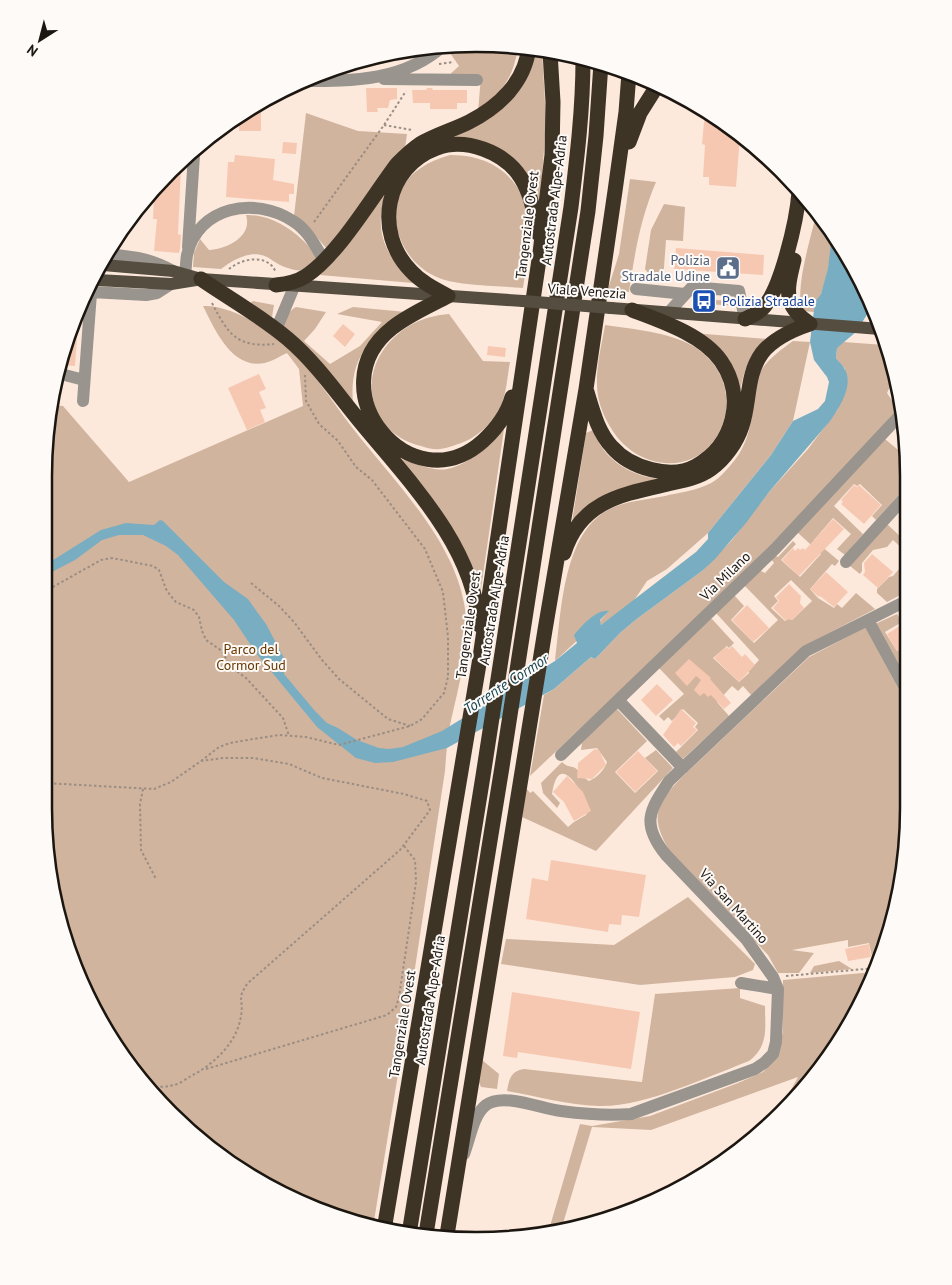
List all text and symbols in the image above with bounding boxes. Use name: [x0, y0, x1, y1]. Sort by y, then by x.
north arrow: [15, 15, 65, 65]
text: N: [23, 41, 41, 61]
street label: Autostrada Alpe-Adria: [537, 134, 571, 266]
street label: Tangenziale Ovest: [511, 170, 543, 280]
place label: Polizia Stradale Udine: [622, 251, 710, 285]
public building icon: Polizia Stradale Udine: [715, 255, 741, 281]
street label: Viale Venezia: [546, 279, 627, 303]
bus stop icon: Polizia Stradale: [691, 288, 717, 314]
place label: Polizia Stradale: [722, 292, 815, 310]
street label: Autostrada Alpe-Adria: [475, 534, 513, 666]
street label: Via Milano: [695, 548, 754, 605]
street label: Tangenziale Ovest: [452, 570, 485, 680]
park label: Parco del Cormor Sud: [216, 640, 286, 674]
water label: Torrente Cormor: [460, 648, 553, 718]
street label: Via San Martino: [695, 864, 772, 947]
street label: Autostrada Alpe-Adria: [411, 934, 449, 1066]
street label: Tangenziale Ovest: [385, 969, 419, 1079]

